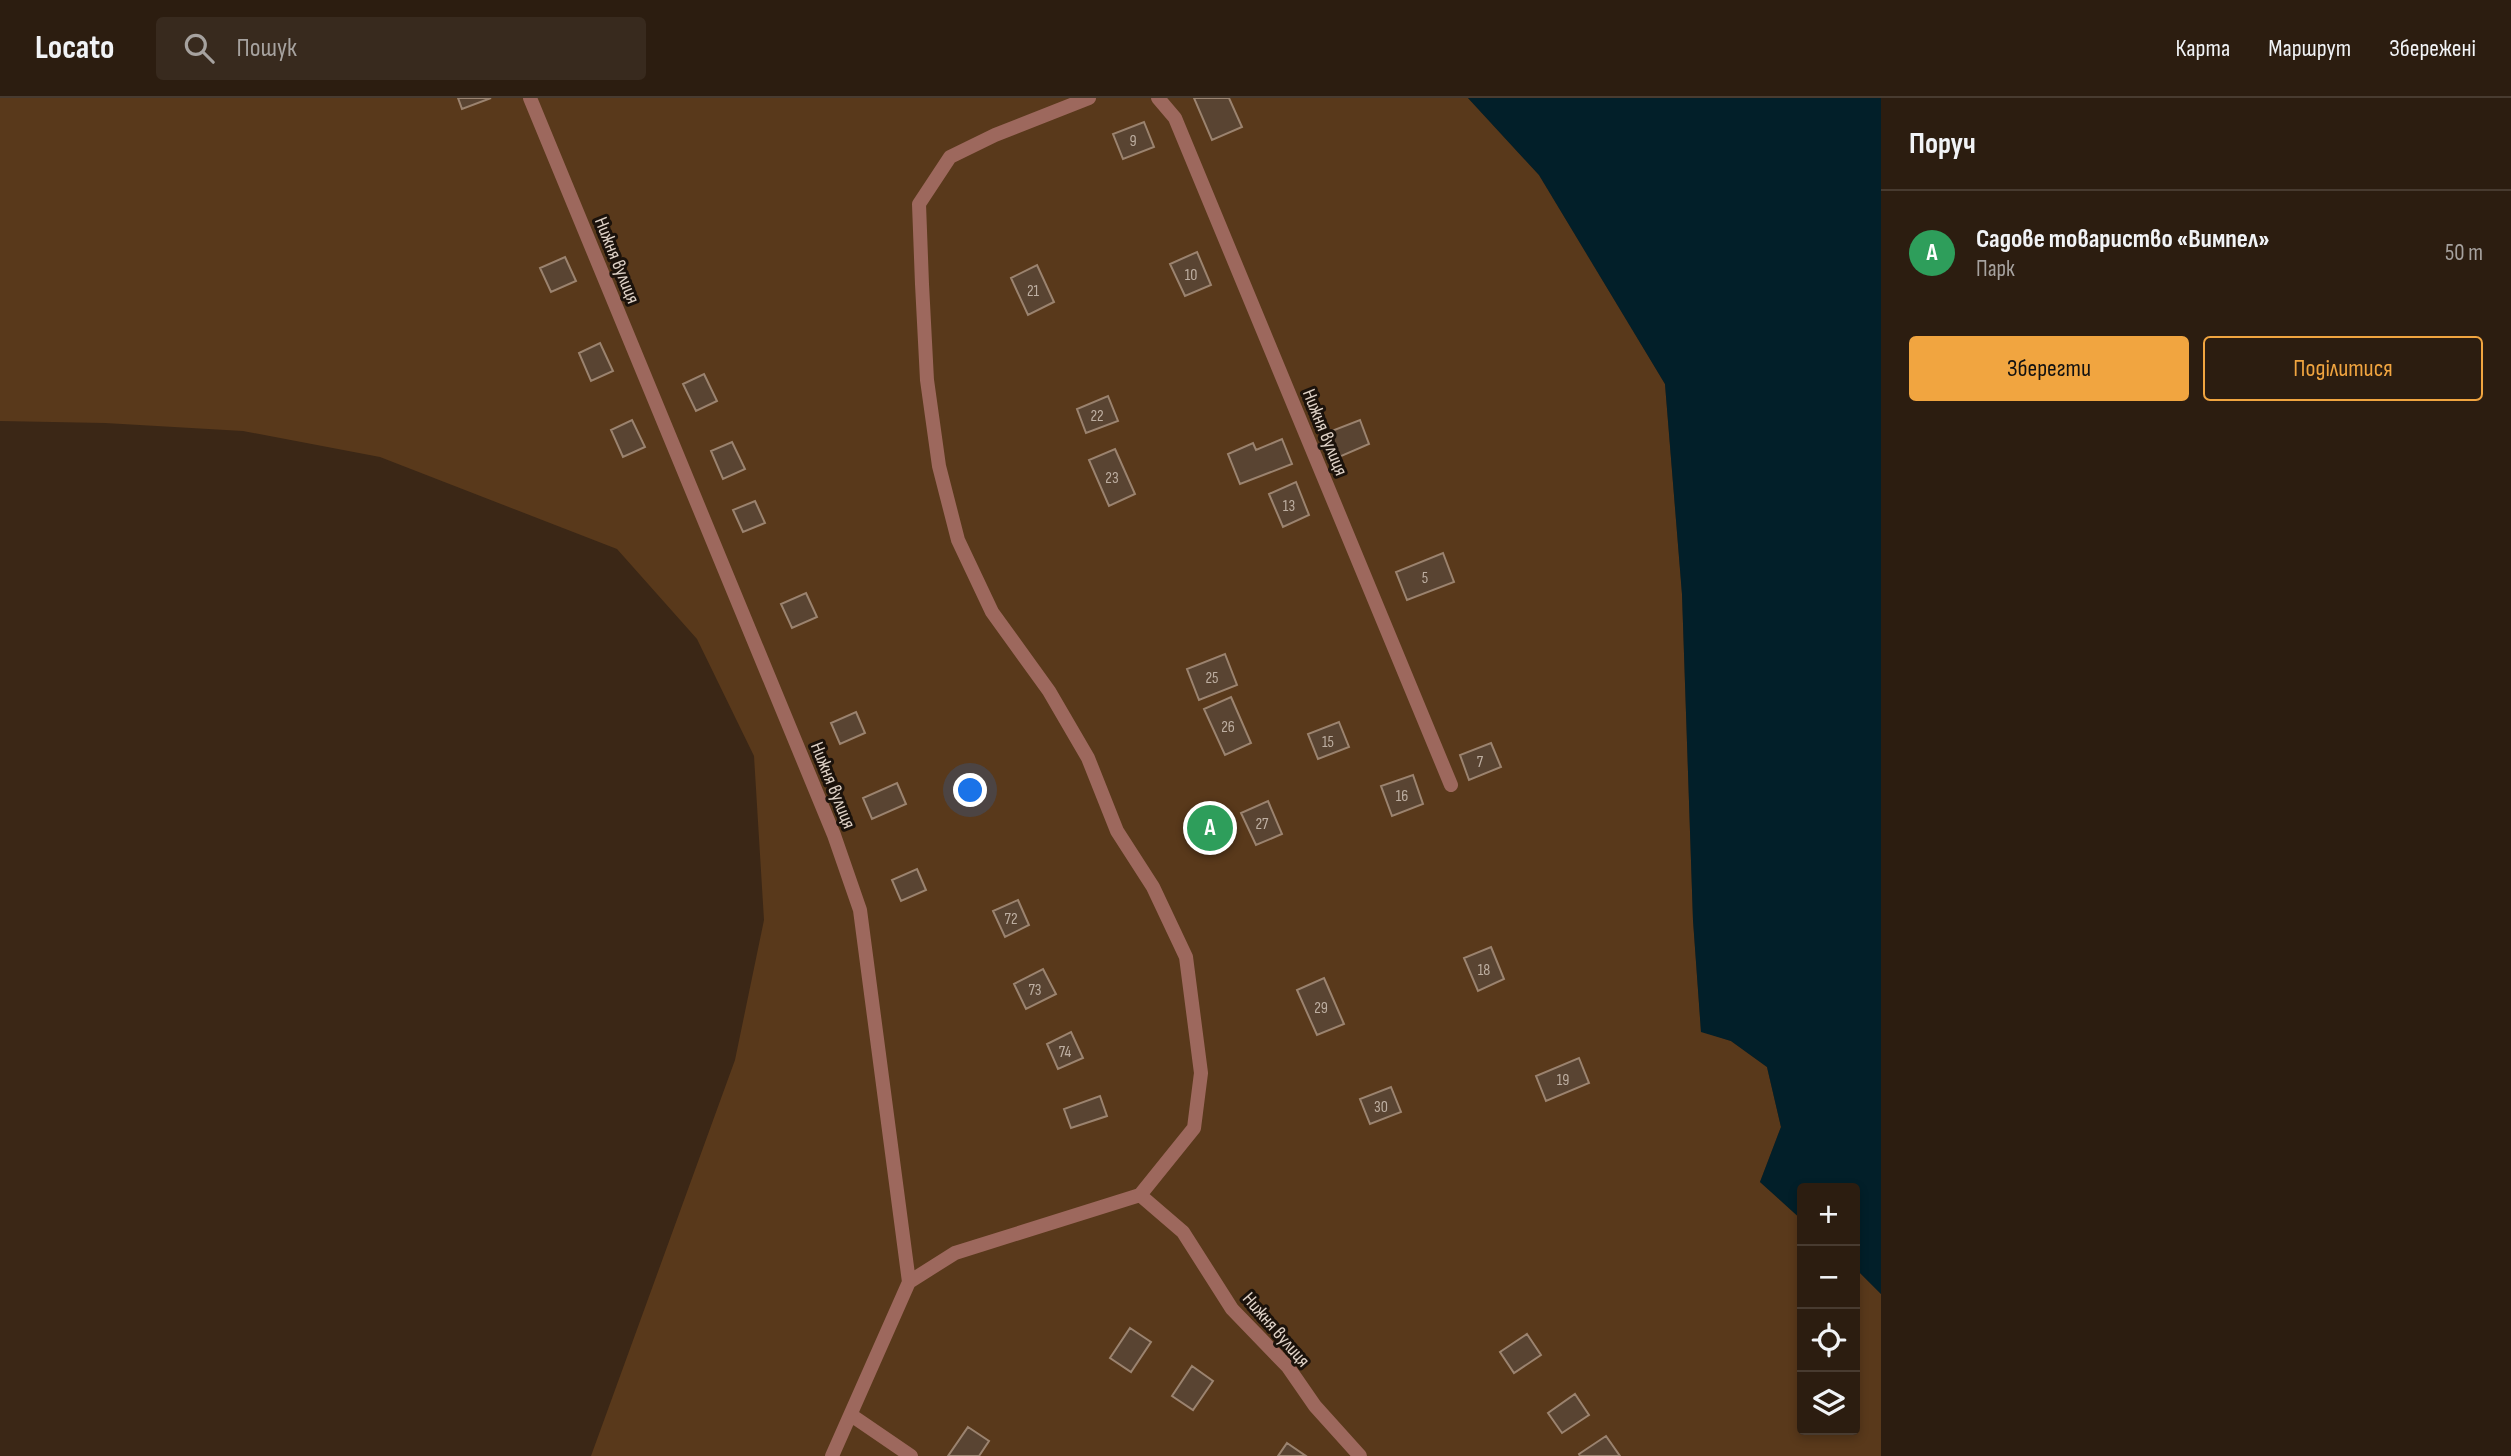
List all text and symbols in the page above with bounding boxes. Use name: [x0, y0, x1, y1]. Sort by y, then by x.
search box: [156, 17, 646, 80]
text: Locato: [35, 28, 114, 68]
icon: search: [180, 29, 218, 67]
text: Пошук: [236, 33, 297, 64]
text: Карта: [2176, 34, 2230, 63]
text: Маршрут: [2268, 34, 2351, 63]
text: Збережені: [2389, 34, 2476, 63]
text: Поруч: [1909, 126, 1976, 162]
house number: 9: [1129, 132, 1137, 151]
street label: Нижня вулиця: [589, 214, 644, 307]
text: Садове товариство «Вимпел»: [1976, 224, 2270, 255]
text: A: [1927, 239, 1937, 267]
text: 50 m: [2445, 239, 2483, 267]
text: Парк: [1976, 255, 2015, 283]
house number: 10: [1185, 266, 1197, 285]
house number: 21: [1027, 282, 1040, 301]
button: Зберегти: [1909, 336, 2189, 401]
button: Поділитися: [2203, 336, 2483, 401]
street label: Нижня вулиця: [1297, 386, 1352, 479]
house number: 22: [1090, 407, 1104, 426]
house number: 23: [1105, 469, 1119, 488]
house number: 13: [1283, 497, 1295, 516]
house number: 5: [1422, 569, 1428, 588]
house number: 25: [1205, 669, 1219, 688]
house number: 26: [1221, 718, 1235, 737]
house number: 15: [1322, 733, 1334, 752]
street label: Нижня вулиця: [805, 739, 860, 832]
house number: 7: [1477, 753, 1484, 772]
your location: [953, 773, 987, 807]
house number: 16: [1396, 787, 1408, 806]
pin: A: [1187, 802, 1233, 854]
house number: 27: [1255, 815, 1269, 834]
house number: 72: [1005, 910, 1017, 929]
house number: 18: [1478, 961, 1490, 980]
house number: 73: [1028, 981, 1042, 1000]
house number: 29: [1314, 999, 1328, 1018]
house number: 74: [1059, 1043, 1071, 1062]
house number: 19: [1557, 1071, 1569, 1090]
house number: 30: [1374, 1098, 1388, 1117]
map controls: [1797, 1183, 1860, 1435]
button: +: [1797, 1183, 1860, 1246]
button: −: [1797, 1246, 1860, 1309]
street label: Нижня вулиця: [1237, 1288, 1315, 1372]
button: locate: [1797, 1309, 1860, 1372]
button: layers: [1797, 1372, 1860, 1435]

